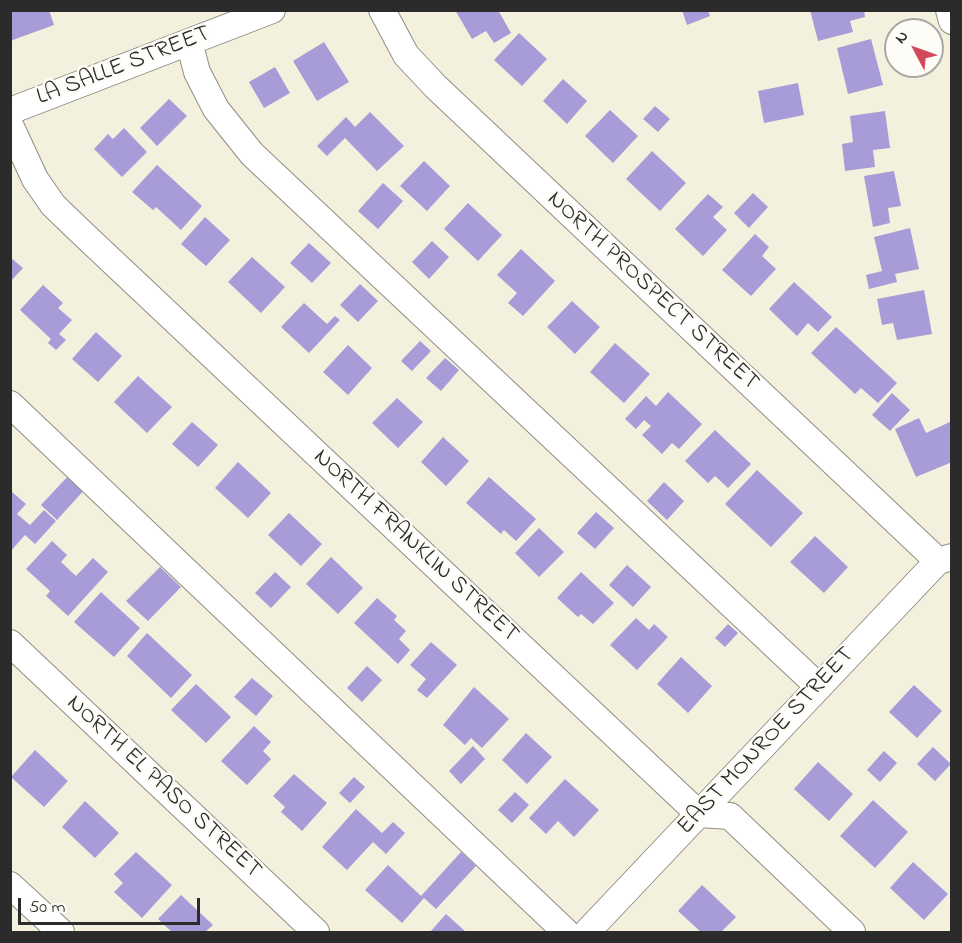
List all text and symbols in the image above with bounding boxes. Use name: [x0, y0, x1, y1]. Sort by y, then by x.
north arrow: [884, 18, 944, 78]
street label: LA SALLE STREET: [33, 21, 215, 113]
text: N: [889, 26, 915, 49]
street label: NORTH PROSPECT STREET: [540, 186, 764, 398]
street label: NORTH FRANKLIN STREET: [306, 444, 524, 650]
street label: EAST MONROE STREET: [673, 642, 861, 842]
street label: NORTH EL PASO STREET: [59, 690, 267, 886]
scale bar: [21, 886, 202, 924]
text: 50 m: [29, 895, 66, 921]

